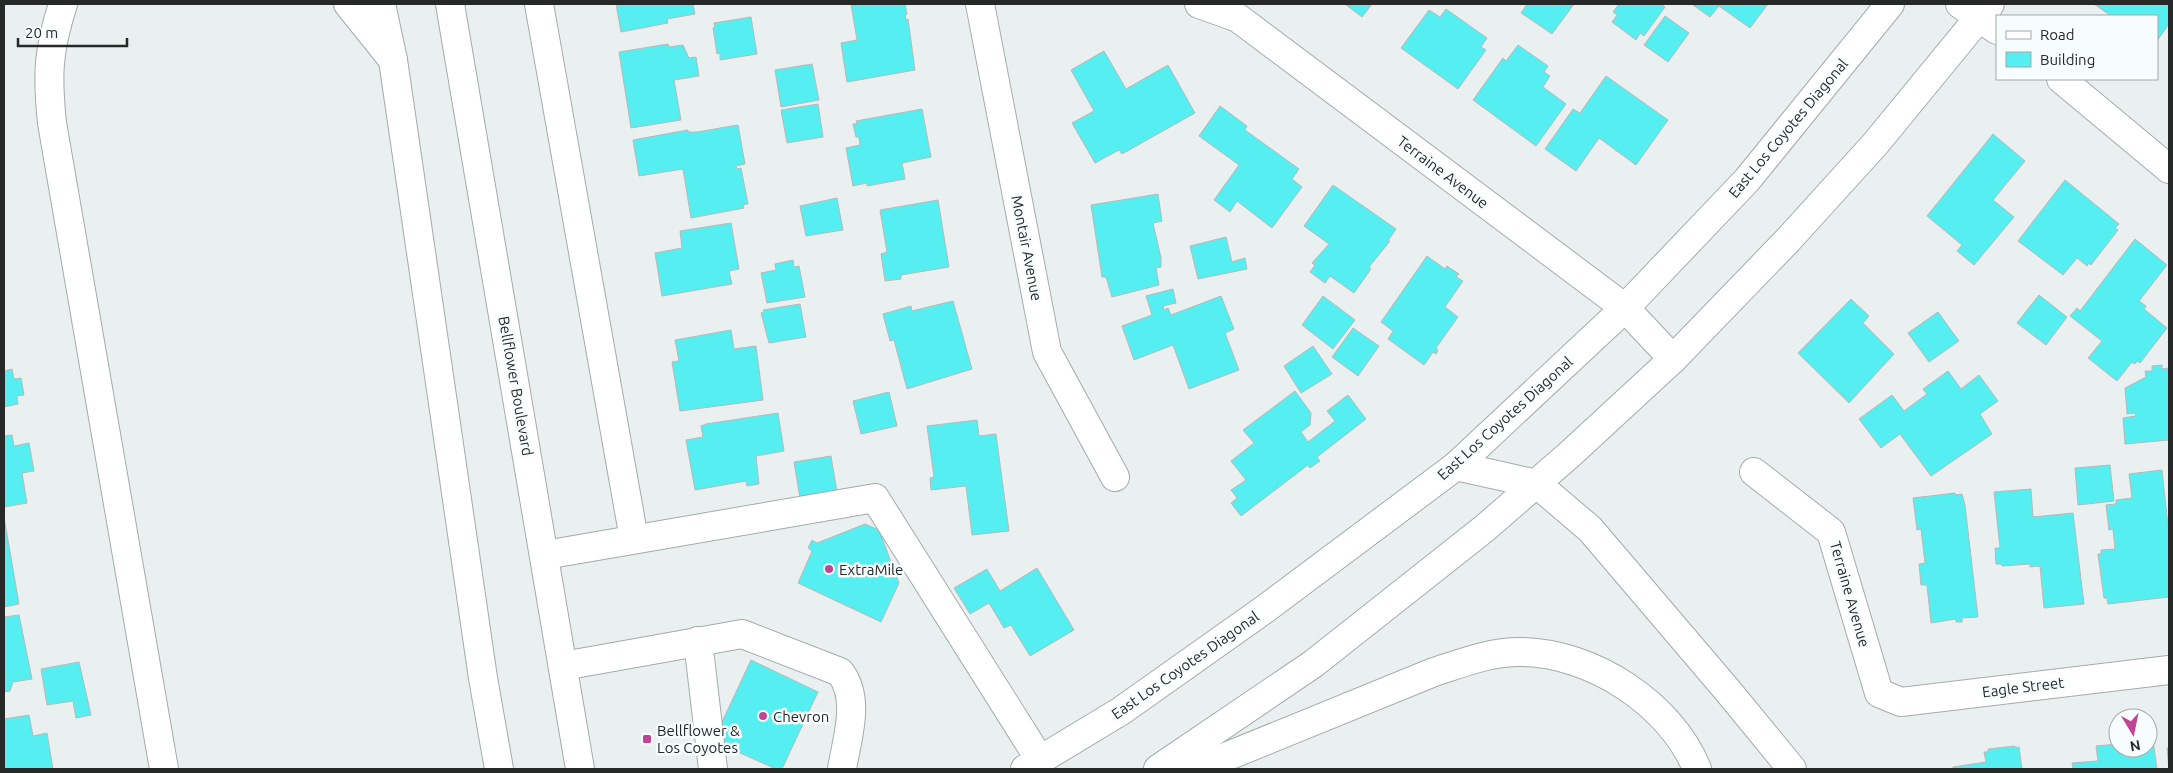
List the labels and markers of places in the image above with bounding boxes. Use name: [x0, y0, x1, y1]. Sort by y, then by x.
place label: ExtraMile: [839, 561, 903, 578]
marker: ExtraMile: [823, 563, 835, 575]
place label: Chevron: [773, 708, 829, 725]
marker: Chevron: [757, 710, 769, 722]
place label: Bellflower & Los Coyotes: [657, 722, 740, 756]
marker: Bellflower & Los Coyotes: [641, 733, 653, 745]

